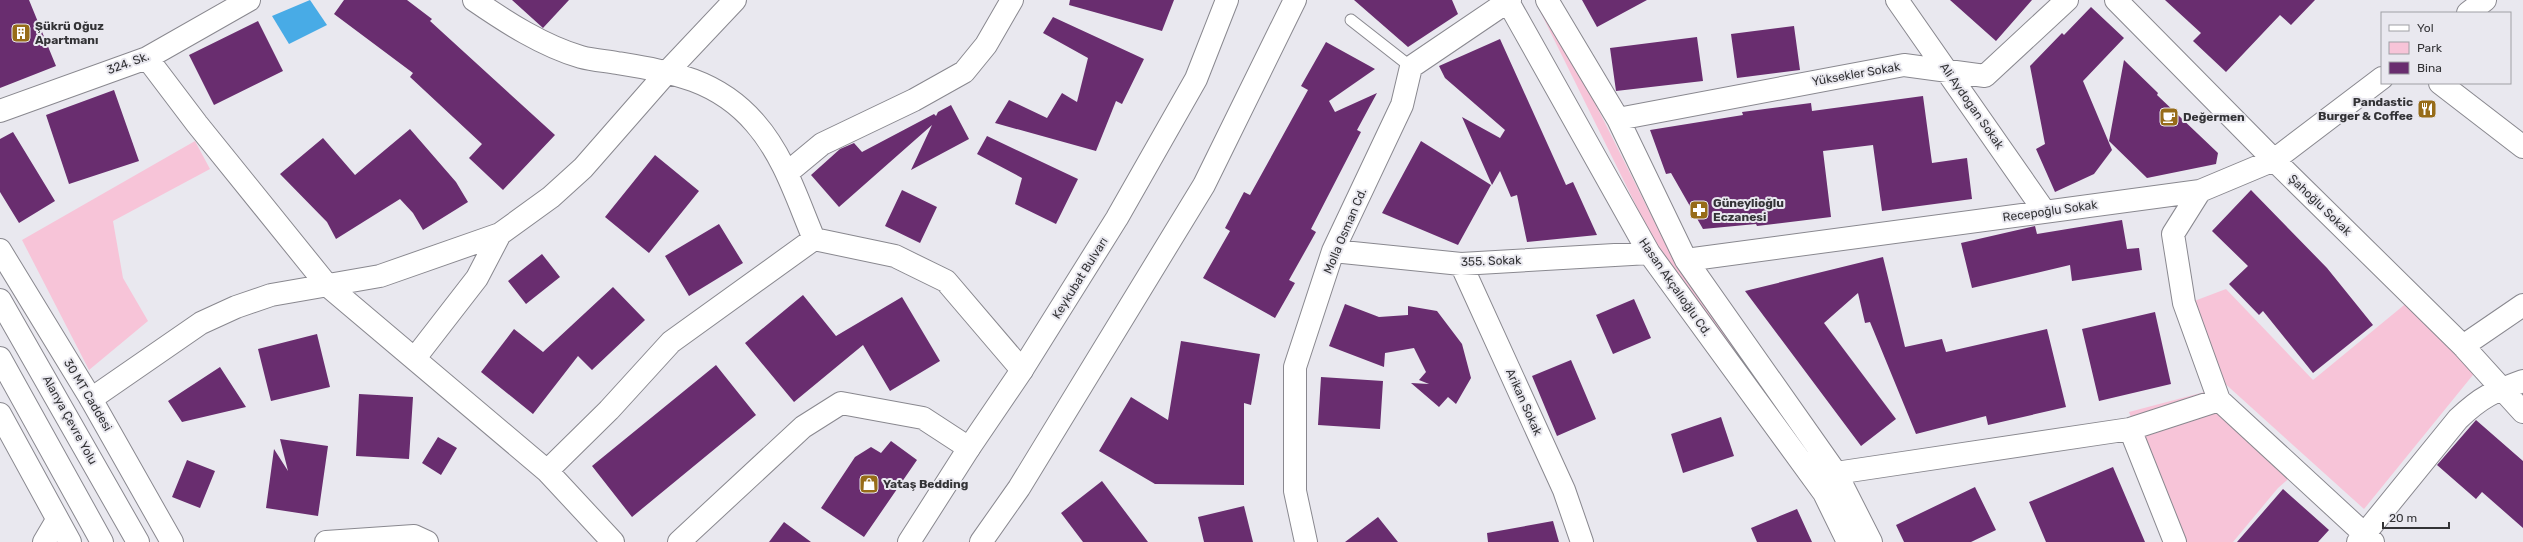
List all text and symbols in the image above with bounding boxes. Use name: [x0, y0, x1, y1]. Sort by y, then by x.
legend: [2381, 12, 2511, 84]
place label: Şükrü Oğuz Apartmanı: [35, 19, 104, 47]
text: Yol: [2417, 21, 2434, 35]
building icon: Şükrü Oğuz Apartmanı: [10, 22, 32, 44]
text: Park: [2417, 41, 2443, 55]
street label: 324. Sk.: [105, 49, 151, 77]
street label: Yüksekler Sokak: [1811, 59, 1902, 89]
street label: Ali Aydogan Sokak: [1937, 60, 2007, 152]
text: Bina: [2417, 61, 2442, 75]
place label: Pandastic Burger & Coffee: [2318, 95, 2413, 123]
restaurant icon: Pandastic Burger & Coffee: [2416, 98, 2438, 120]
cafe icon: Değermen: [2158, 106, 2180, 128]
place label: Değermen: [2183, 110, 2245, 124]
street label: Şahoğlu Sokak: [2286, 172, 2355, 239]
street label: Molla Osman Cd.: [1321, 186, 1369, 276]
place label: Güneylioğlu Eczanesi: [1713, 196, 1784, 224]
street label: Recepoğlu Sokak: [2002, 197, 2099, 225]
pharmacy icon: Güneylioğlu Eczanesi: [1688, 199, 1710, 221]
street label: Keykubat Bulvarı: [1049, 235, 1111, 321]
street label: Hasan Akçalıoğlu Cd.: [1636, 235, 1714, 339]
street label: 355. Sokak: [1460, 253, 1522, 269]
street label: 30 MT Caddesi: [61, 356, 115, 434]
street label: Arikan Sokak: [1503, 366, 1545, 438]
street label: Alanya Çevre Yolu: [40, 373, 100, 467]
shop icon: Yataş Bedding: [858, 473, 880, 495]
place label: Yataş Bedding: [883, 477, 968, 491]
scale bar: [2383, 504, 2449, 530]
text: 20 m: [2389, 511, 2417, 525]

